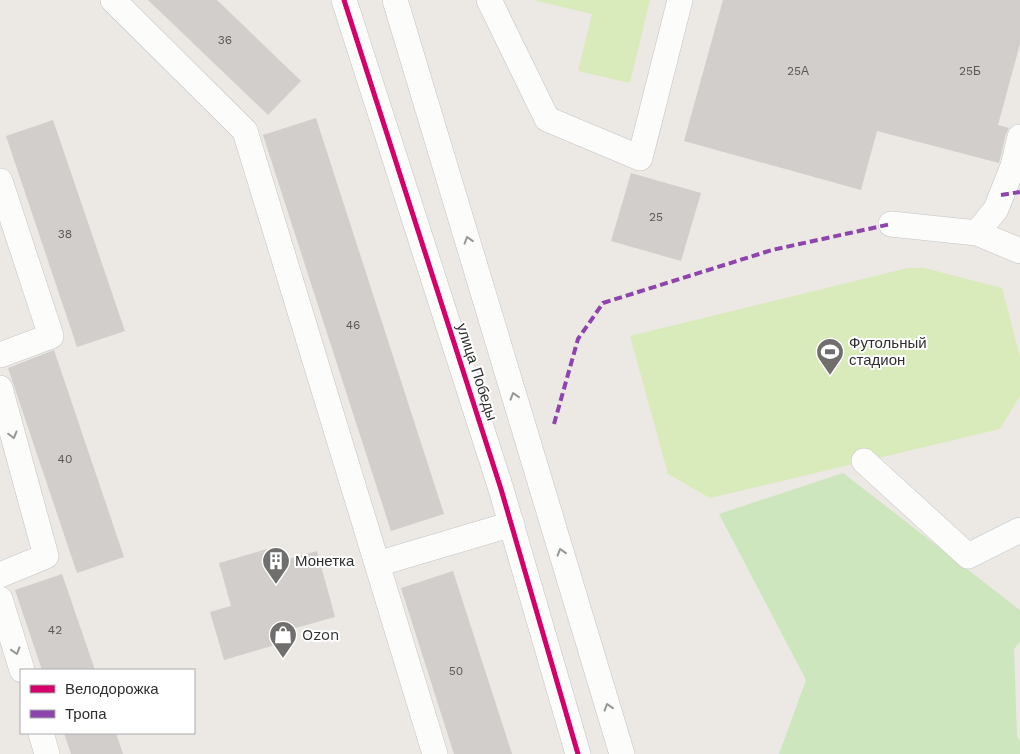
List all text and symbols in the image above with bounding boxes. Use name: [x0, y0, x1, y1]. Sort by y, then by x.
house number: 36: [218, 33, 232, 47]
house number: 25А: [787, 64, 809, 78]
house number: 25Б: [959, 64, 981, 78]
house number: 25: [649, 210, 663, 224]
house number: 38: [58, 227, 72, 241]
one-way arrow: [463, 237, 473, 245]
house number: 46: [346, 318, 360, 332]
street label: улица Победы: [453, 321, 501, 423]
place label: Футольный стадион: [849, 334, 927, 369]
sports icon: Футольный стадион: [815, 337, 845, 376]
one-way arrow: [510, 392, 520, 401]
one-way arrow: [7, 431, 18, 440]
house number: 40: [58, 452, 72, 466]
building icon: Монетка: [261, 546, 291, 585]
one-way arrow: [557, 548, 567, 556]
place label: Монетка: [295, 552, 355, 570]
shop icon: Ozon: [268, 620, 298, 659]
house number: 42: [48, 623, 62, 637]
place label: Ozon: [302, 626, 339, 644]
one-way arrow: [10, 647, 20, 655]
house number: 50: [449, 664, 463, 678]
legend: [20, 669, 195, 734]
text: Велодорожка: [65, 680, 159, 698]
one-way arrow: [604, 704, 614, 712]
text: Тропа: [65, 705, 107, 723]

